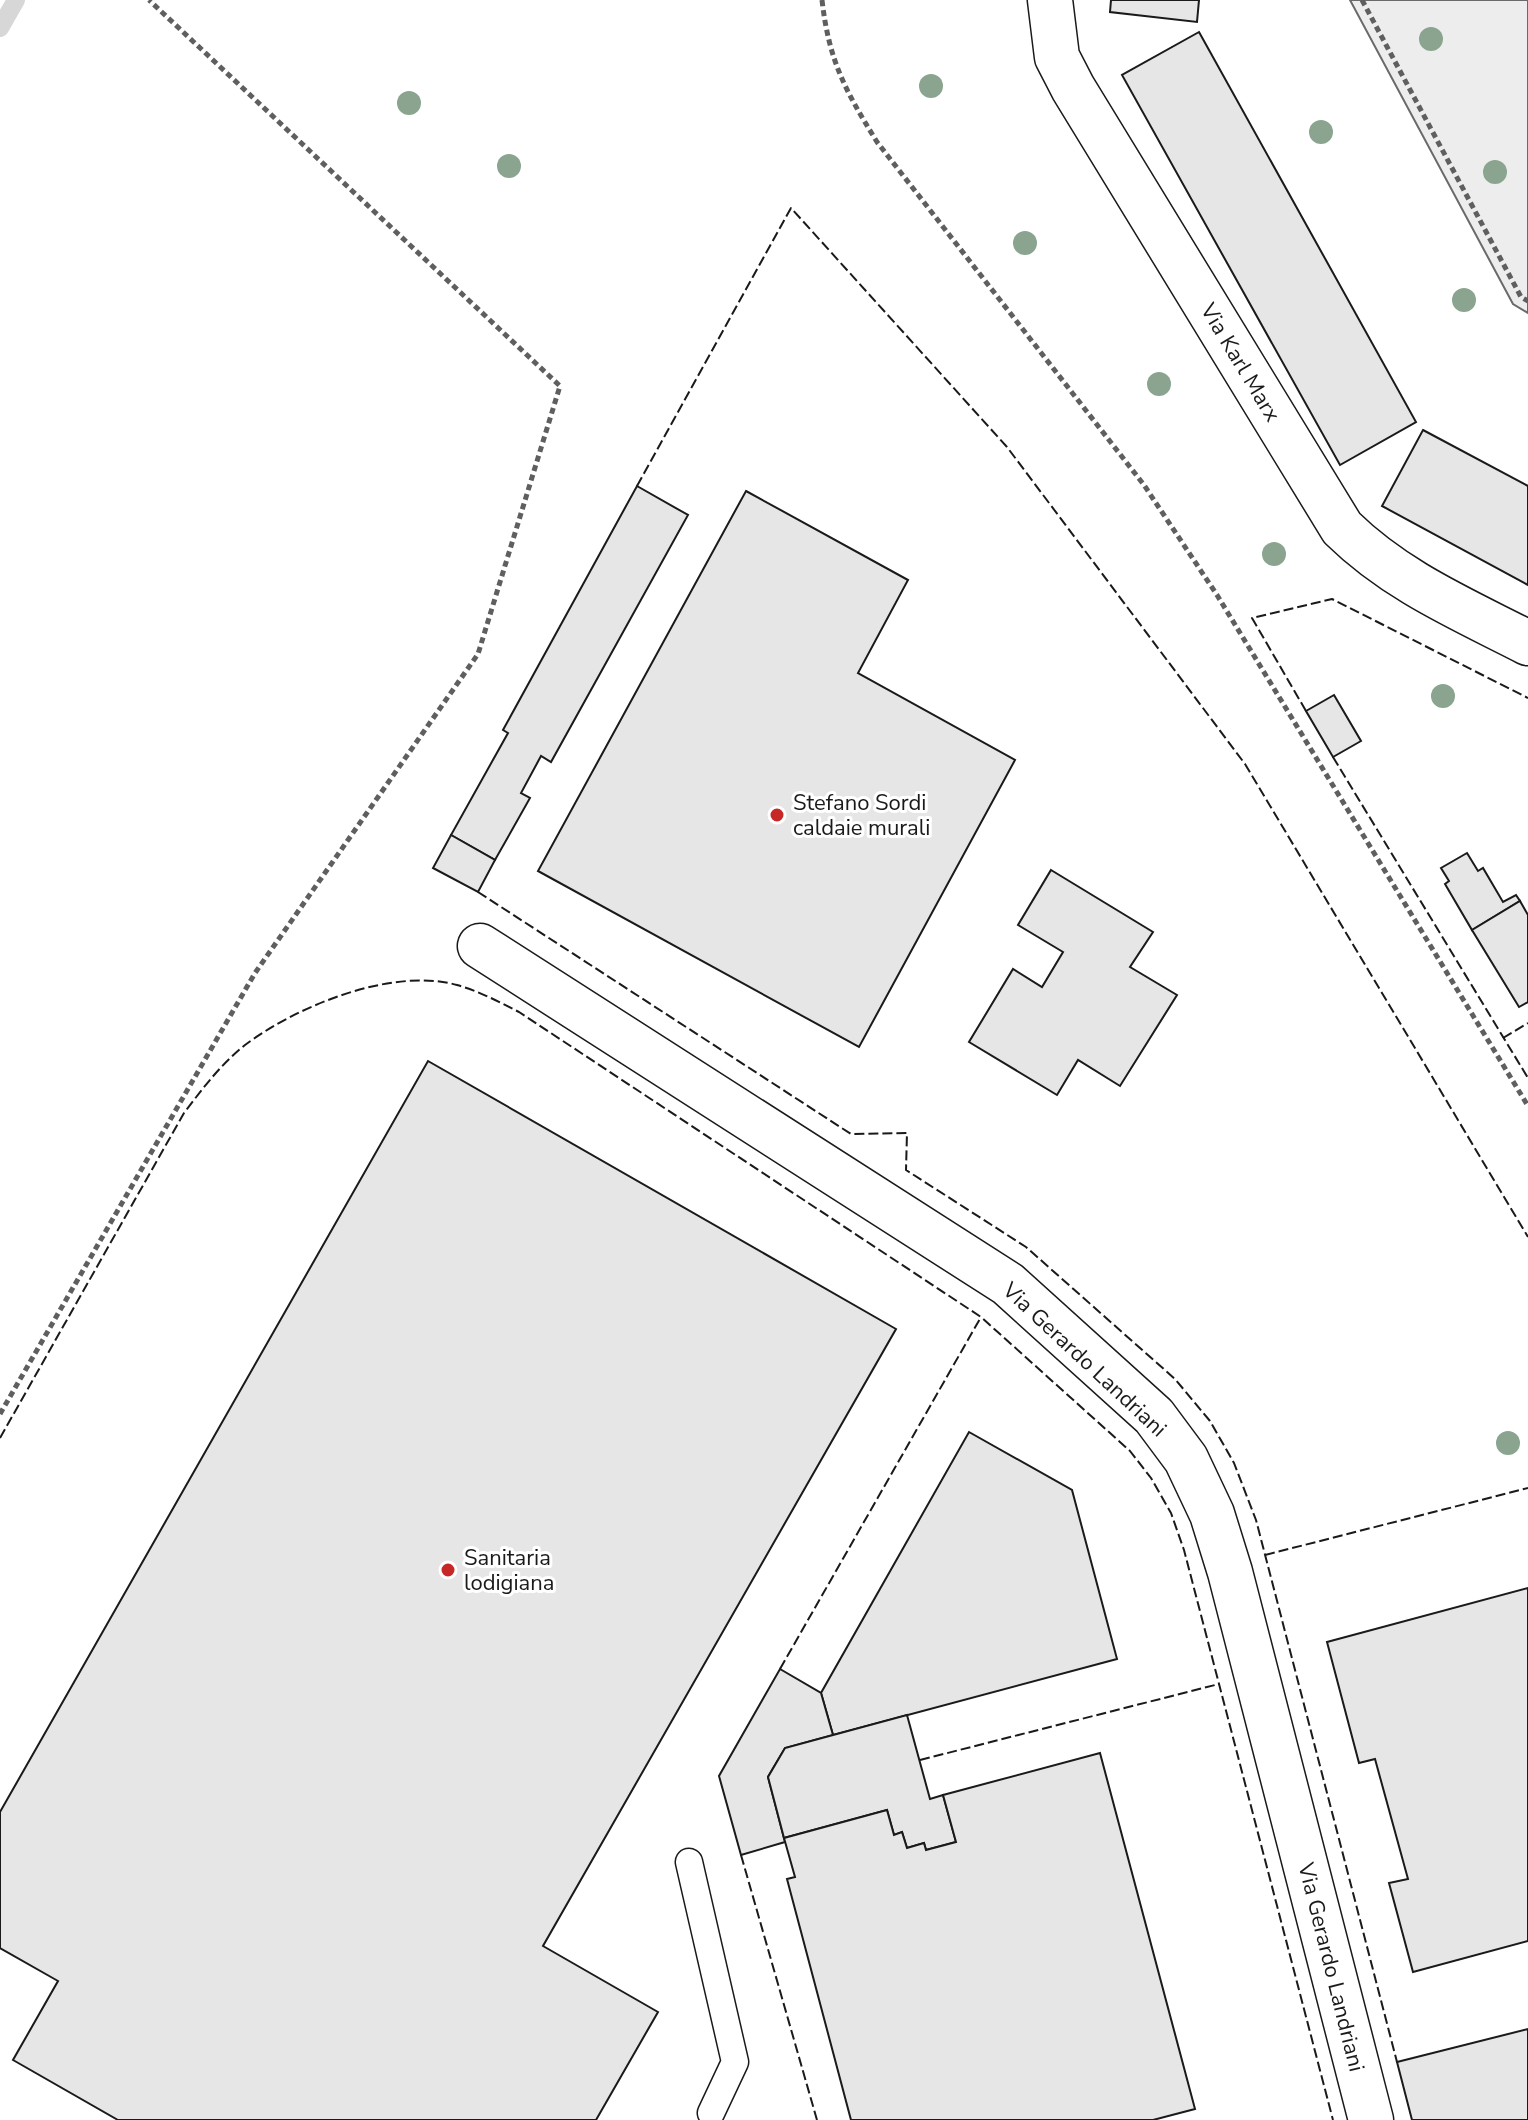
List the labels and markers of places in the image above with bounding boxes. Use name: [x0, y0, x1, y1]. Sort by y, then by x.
place label: Stefano Sordi caldaie murali: [793, 788, 930, 843]
marker: Stefano Sordi caldaie murali: [768, 806, 786, 824]
place label: Sanitaria lodigiana: [464, 1543, 554, 1598]
marker: Sanitaria lodigiana: [439, 1561, 457, 1579]

